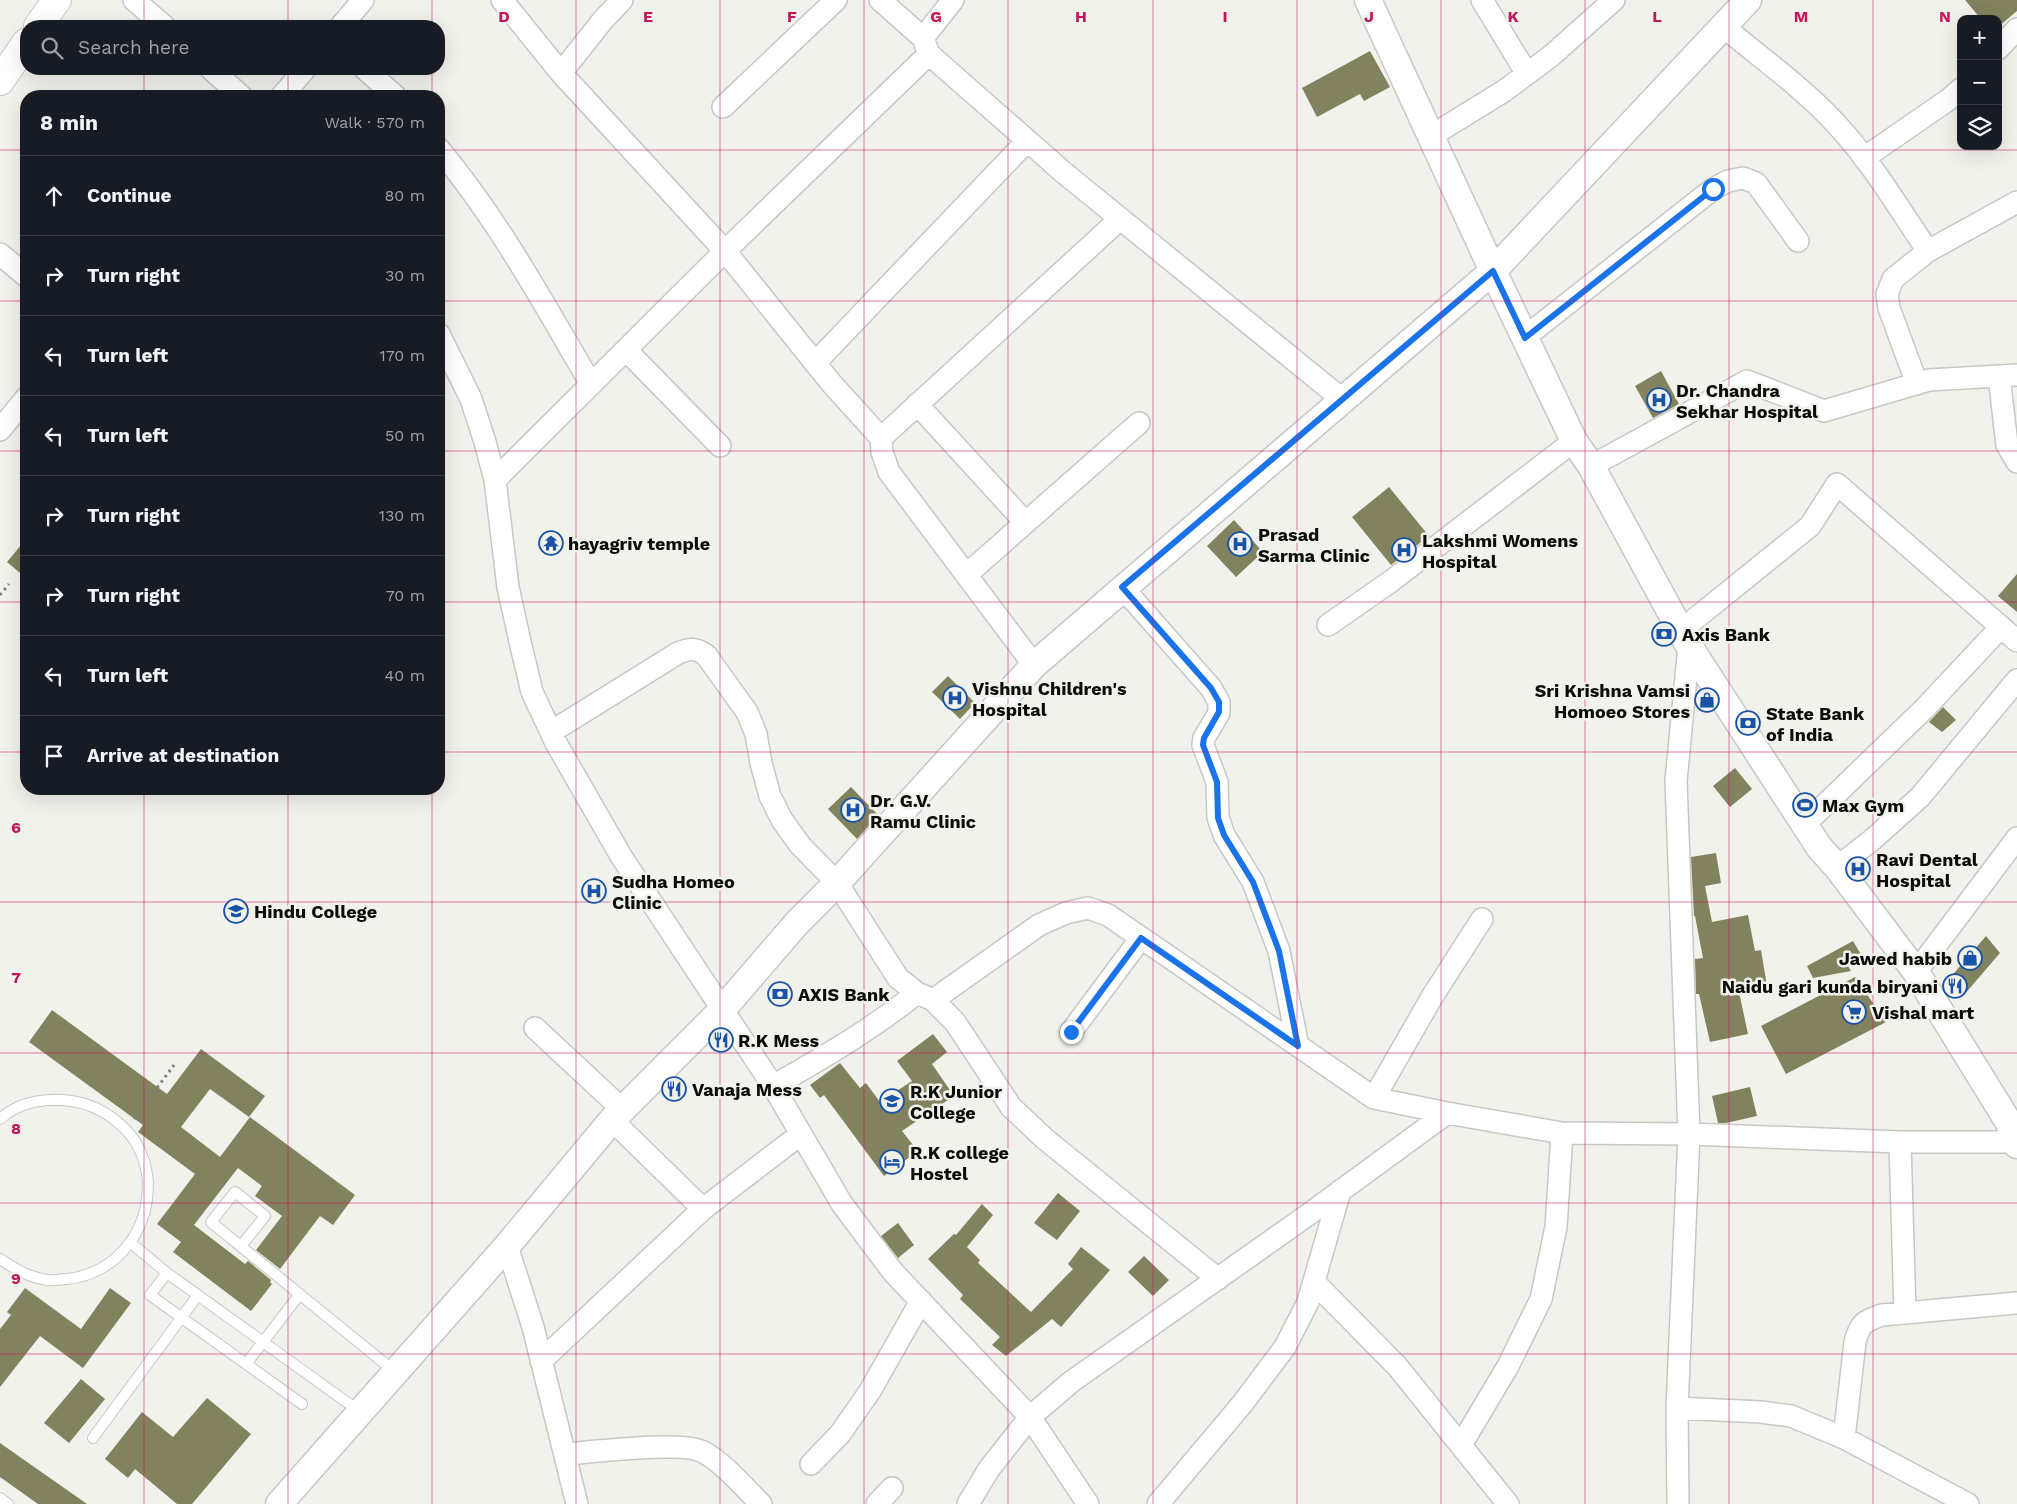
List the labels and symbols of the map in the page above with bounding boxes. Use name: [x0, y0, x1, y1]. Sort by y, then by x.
text: D: [498, 7, 510, 26]
text: E: [643, 7, 653, 26]
text: F: [787, 7, 797, 26]
text: G: [930, 7, 942, 26]
text: H: [1075, 7, 1087, 26]
text: I: [1222, 7, 1228, 26]
text: J: [1364, 7, 1374, 26]
text: K: [1507, 7, 1519, 26]
text: L: [1652, 7, 1662, 26]
text: M: [1794, 7, 1808, 26]
text: N: [1939, 7, 1951, 26]
route start: [1702, 178, 1725, 201]
place label: Dr. Chandra Sekhar Hospital: [1676, 380, 1818, 422]
hospital icon: Dr. Chandra Sekhar Hospital: [1646, 387, 1672, 413]
place label: Prasad Sarma Clinic: [1258, 524, 1370, 566]
temple icon: hayagriv temple: [538, 530, 564, 556]
place label: Lakshmi Womens Hospital: [1422, 530, 1578, 572]
hospital icon: Prasad Sarma Clinic: [1227, 531, 1253, 557]
place label: hayagriv temple: [568, 533, 710, 554]
hospital icon: Lakshmi Womens Hospital: [1391, 537, 1417, 563]
bank icon: Axis Bank: [1651, 621, 1677, 647]
place label: Axis Bank: [1682, 624, 1771, 645]
place label: Vishnu Children's Hospital: [972, 678, 1127, 720]
place label: Sri Krishna Vamsi Homoeo Stores: [1535, 680, 1690, 722]
hospital icon: Vishnu Children's Hospital: [942, 685, 968, 711]
shop icon: Sri Krishna Vamsi Homoeo Stores: [1694, 687, 1720, 713]
place label: State Bank of India: [1766, 703, 1865, 745]
bank icon: State Bank of India: [1735, 710, 1761, 736]
place label: Dr. G.V. Ramu Clinic: [870, 790, 976, 832]
sports icon: Max Gym: [1792, 792, 1818, 818]
place label: Max Gym: [1822, 795, 1904, 816]
hospital icon: Dr. G.V. Ramu Clinic: [840, 797, 866, 823]
text: 6: [11, 818, 21, 837]
place label: Ravi Dental Hospital: [1876, 849, 1978, 891]
hospital icon: Ravi Dental Hospital: [1845, 856, 1871, 882]
place label: Sudha Homeo Clinic: [612, 871, 735, 913]
hospital icon: Sudha Homeo Clinic: [581, 878, 607, 904]
school or university icon: Hindu College: [223, 898, 249, 924]
place label: Hindu College: [254, 901, 377, 922]
shop icon: Jawed habib: [1957, 945, 1983, 971]
place label: Jawed habib: [1839, 948, 1952, 969]
text: 7: [11, 968, 21, 987]
restaurant icon: Naidu gari kunda biryani: [1942, 973, 1968, 999]
place label: Naidu gari kunda biryani: [1722, 976, 1938, 997]
bank icon: AXIS Bank: [767, 981, 793, 1007]
place label: AXIS Bank: [798, 984, 890, 1005]
supermarket icon: Vishal mart: [1841, 999, 1867, 1025]
place label: Vishal mart: [1872, 1002, 1974, 1023]
route end: [1060, 1021, 1083, 1044]
restaurant icon: R.K Mess: [708, 1027, 734, 1053]
place label: R.K Mess: [738, 1030, 820, 1051]
restaurant icon: Vanaja Mess: [661, 1076, 687, 1102]
place label: Vanaja Mess: [692, 1079, 802, 1100]
place label: R.K Junior College: [910, 1081, 1002, 1123]
school or university icon: R.K Junior College: [879, 1088, 905, 1114]
text: 8: [11, 1119, 21, 1138]
place label: R.K college Hostel: [910, 1142, 1009, 1184]
hotel icon: R.K college Hostel: [879, 1149, 905, 1175]
text: 9: [11, 1269, 21, 1288]

